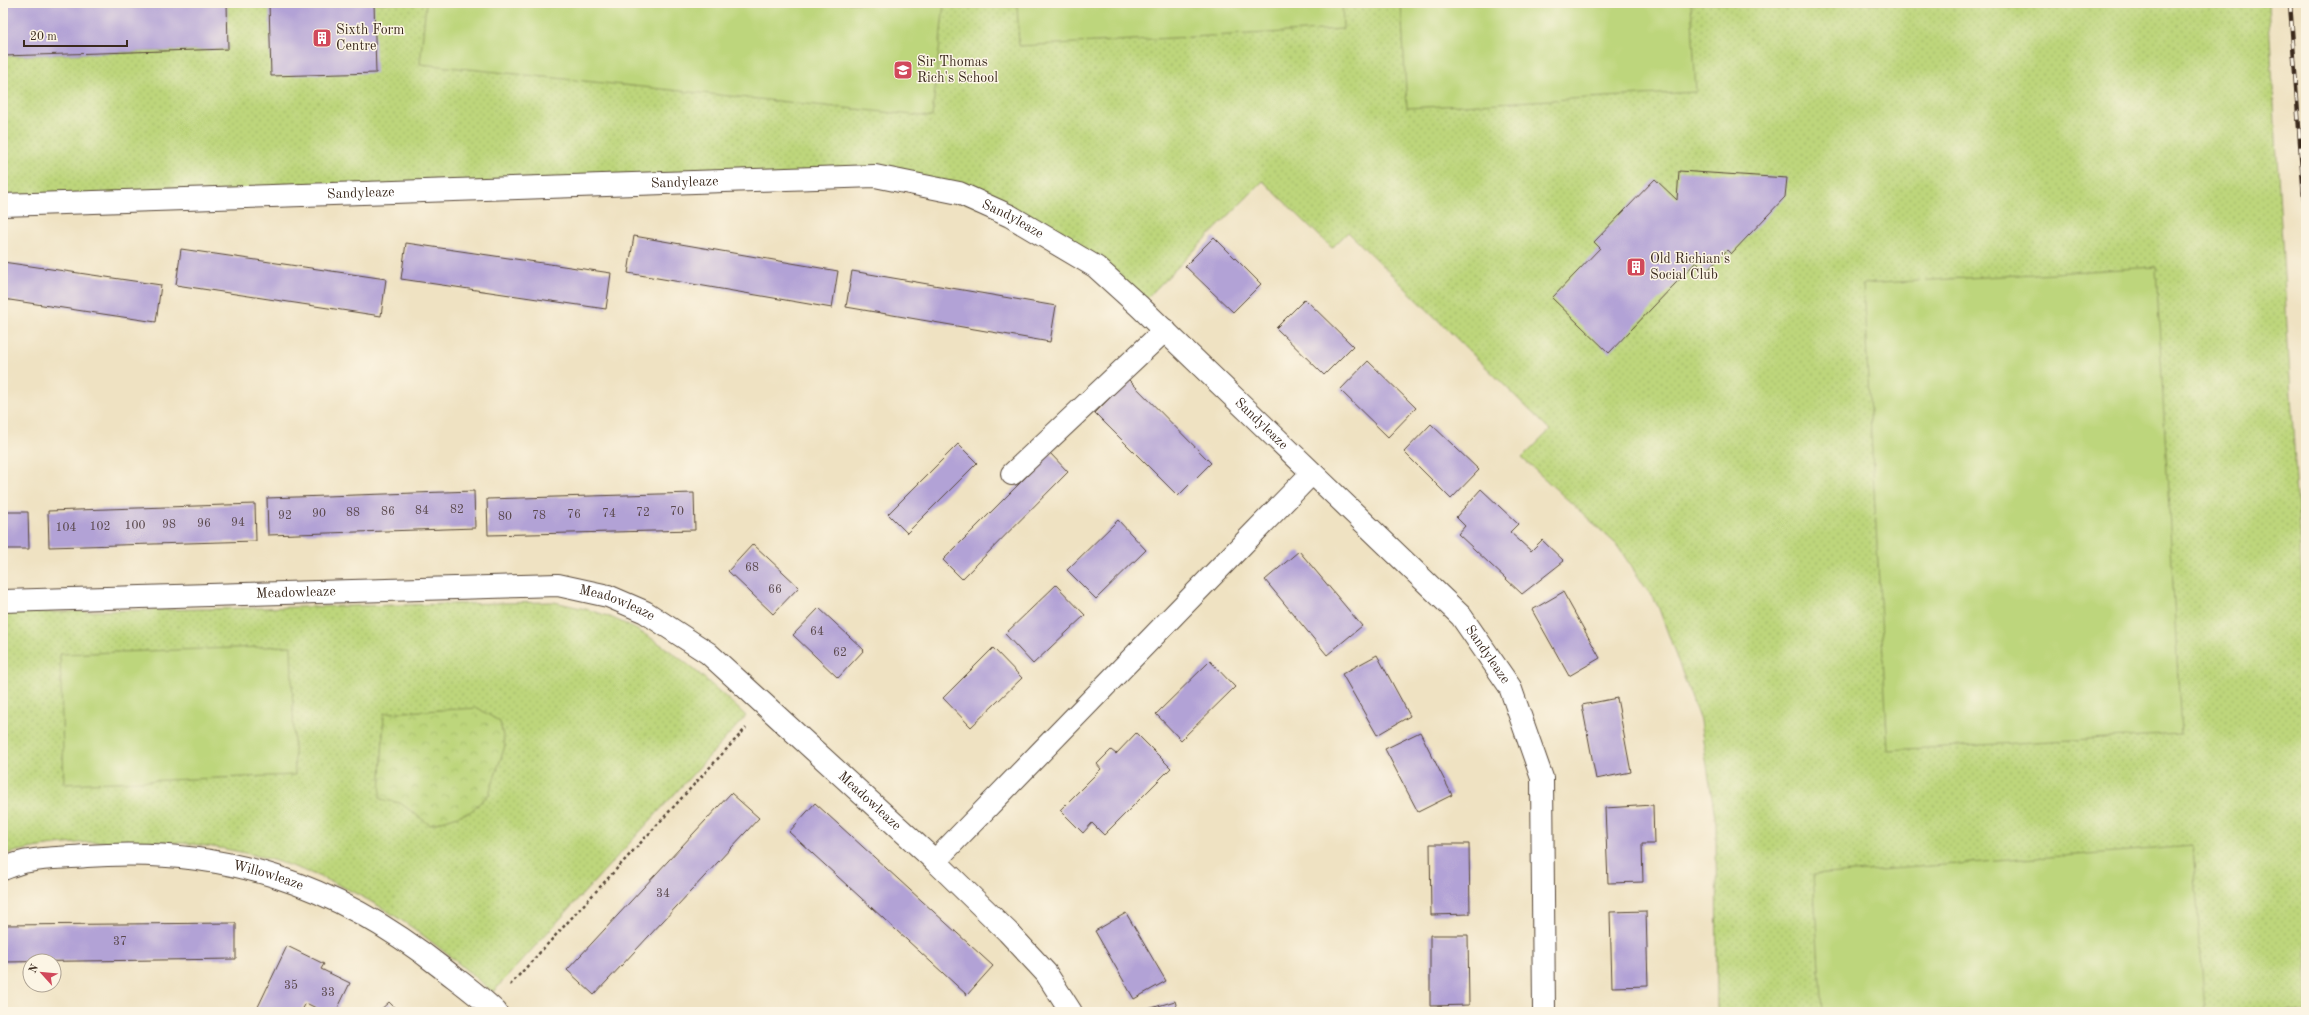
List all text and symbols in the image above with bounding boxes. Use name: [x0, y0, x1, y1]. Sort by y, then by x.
scale bar: [24, 22, 127, 48]
place label: Sixth Form Centre: [336, 23, 404, 53]
building icon: Sixth Form Centre: [311, 27, 333, 49]
text: 20 m: [30, 31, 57, 43]
place label: Sir Thomas Rich's School: [917, 55, 998, 85]
school or university icon: Sir Thomas Rich's School: [892, 59, 914, 81]
street label: Sandyleaze: [651, 174, 719, 190]
street label: Sandyleaze: [327, 185, 395, 201]
street label: Sandyleaze: [980, 197, 1046, 241]
place label: Old Richian's Social Club: [1650, 252, 1730, 282]
building icon: Old Richian's Social Club: [1625, 256, 1647, 278]
street label: Sandyleaze: [1232, 395, 1291, 452]
house number: 82: [450, 504, 464, 516]
house number: 84: [415, 505, 429, 517]
house number: 86: [381, 506, 395, 518]
house number: 70: [670, 506, 684, 518]
house number: 88: [346, 507, 360, 519]
house number: 72: [636, 507, 650, 519]
house number: 90: [312, 508, 326, 520]
house number: 74: [602, 508, 616, 520]
house number: 76: [567, 509, 581, 521]
house number: 92: [278, 510, 292, 522]
house number: 78: [532, 510, 546, 522]
house number: 80: [498, 511, 512, 523]
house number: 94: [231, 517, 245, 529]
house number: 96: [197, 518, 211, 530]
house number: 98: [162, 519, 176, 531]
house number: 100: [125, 520, 145, 532]
house number: 102: [90, 521, 110, 533]
house number: 104: [56, 522, 76, 534]
house number: 68: [745, 562, 759, 574]
street label: Meadowleaze: [578, 583, 657, 623]
street label: Meadowleaze: [256, 584, 336, 601]
house number: 66: [768, 584, 782, 596]
street label: Sandyleaze: [1463, 623, 1513, 686]
house number: 64: [810, 626, 824, 638]
house number: 62: [833, 647, 847, 659]
street label: Meadowleaze: [835, 769, 904, 833]
street label: Willowleaze: [232, 858, 306, 893]
house number: 34: [656, 888, 670, 900]
house number: 37: [113, 936, 127, 948]
north arrow: [22, 953, 62, 993]
text: N: [28, 962, 42, 975]
house number: 35: [284, 979, 298, 992]
house number: 33: [321, 987, 335, 999]

